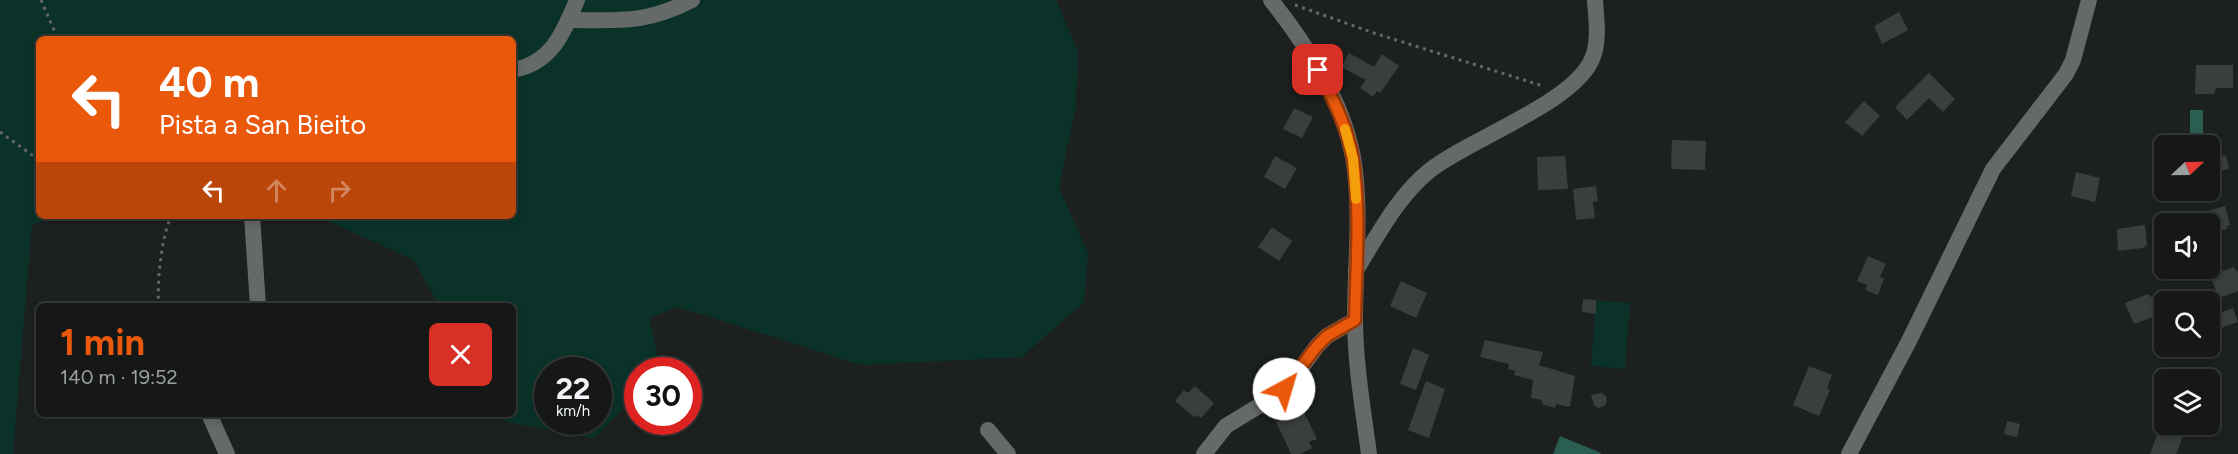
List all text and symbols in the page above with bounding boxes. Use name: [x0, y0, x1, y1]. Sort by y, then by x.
pin: [1292, 44, 1343, 95]
icon: arrive: [1301, 53, 1334, 86]
text: 40 m: [159, 57, 259, 108]
icon: left: [60, 60, 138, 138]
text: Pista a San Bieito: [159, 108, 366, 141]
north arrow: [2154, 135, 2220, 201]
map controls: [2154, 135, 2220, 435]
icon: left: [197, 174, 230, 207]
icon: ahead: [260, 174, 293, 207]
icon: right: [323, 174, 356, 207]
button: sound: [2154, 213, 2220, 279]
button: search: [2154, 291, 2220, 357]
text: 1 min: [60, 321, 145, 364]
button: close: [429, 323, 492, 386]
speed limit sign: 30: [624, 357, 702, 435]
position arrow: [1252, 357, 1316, 421]
text: 140 m · 19:52: [60, 365, 178, 389]
button: layers: [2154, 369, 2220, 435]
text: 22: [556, 370, 590, 407]
text: km/h: [556, 402, 590, 420]

